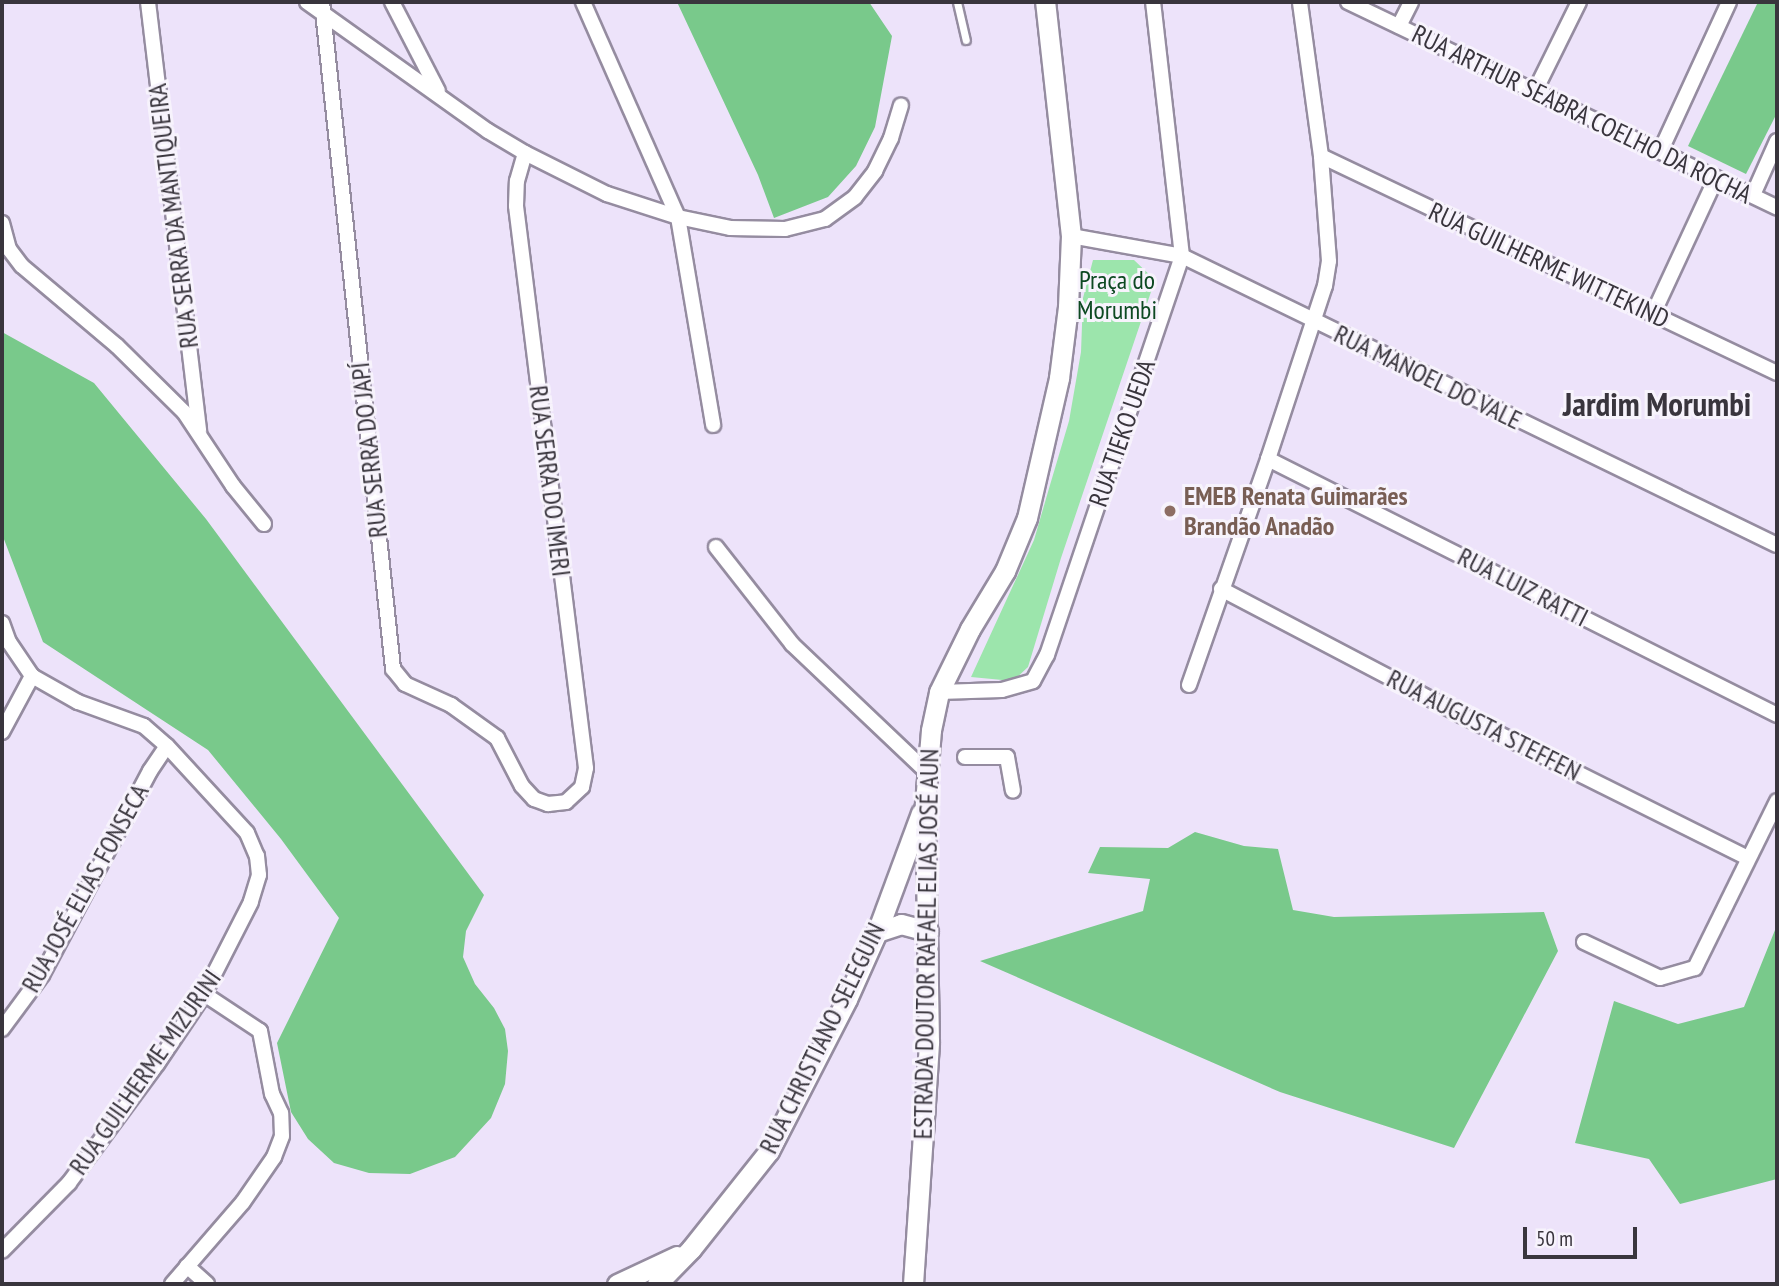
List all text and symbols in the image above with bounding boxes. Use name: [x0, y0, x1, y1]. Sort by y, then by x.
street label: RUA ARTHUR SEABRA COELHO DA ROCHA: [1406, 17, 1758, 211]
street label: RUA SERRA DA MANTIQUEIRA: [141, 81, 205, 351]
street label: RUA GUILHERME WITTEKIND: [1423, 195, 1675, 335]
park label: Praça do Morumbi: [1077, 264, 1157, 326]
street label: RUA MANOEL DO VALE: [1328, 318, 1528, 436]
street label: RUA TIEKO UEDA: [1082, 355, 1162, 511]
street label: RUA SERRA DO JAPÍ: [344, 360, 394, 540]
street label: RUA SERRA DO IMERI: [523, 383, 577, 579]
district label: Jardim Morumbi: [1563, 384, 1751, 424]
place label: EMEB Renata Guimarães Brandão Anadão: [1184, 480, 1408, 542]
marker: EMEB Renata Guimarães Brandão Anadão: [1162, 503, 1178, 519]
street label: RUA LUIZ RATTI: [1452, 540, 1594, 634]
street label: RUA AUGUSTA STEFFEN: [1381, 662, 1587, 788]
street label: ESTRADA DOUTOR RAFAEL ELIAS JOSÉ AUN: [907, 747, 945, 1141]
street label: RUA JOSÉ ELIAS FONSECA: [15, 778, 155, 998]
street label: RUA CHRISTIANO SELEGUIN: [752, 917, 892, 1159]
street label: RUA GUILHERME MIZURINI: [62, 963, 228, 1181]
scale bar: [1527, 1212, 1641, 1256]
text: 50 m: [1536, 1225, 1573, 1252]

